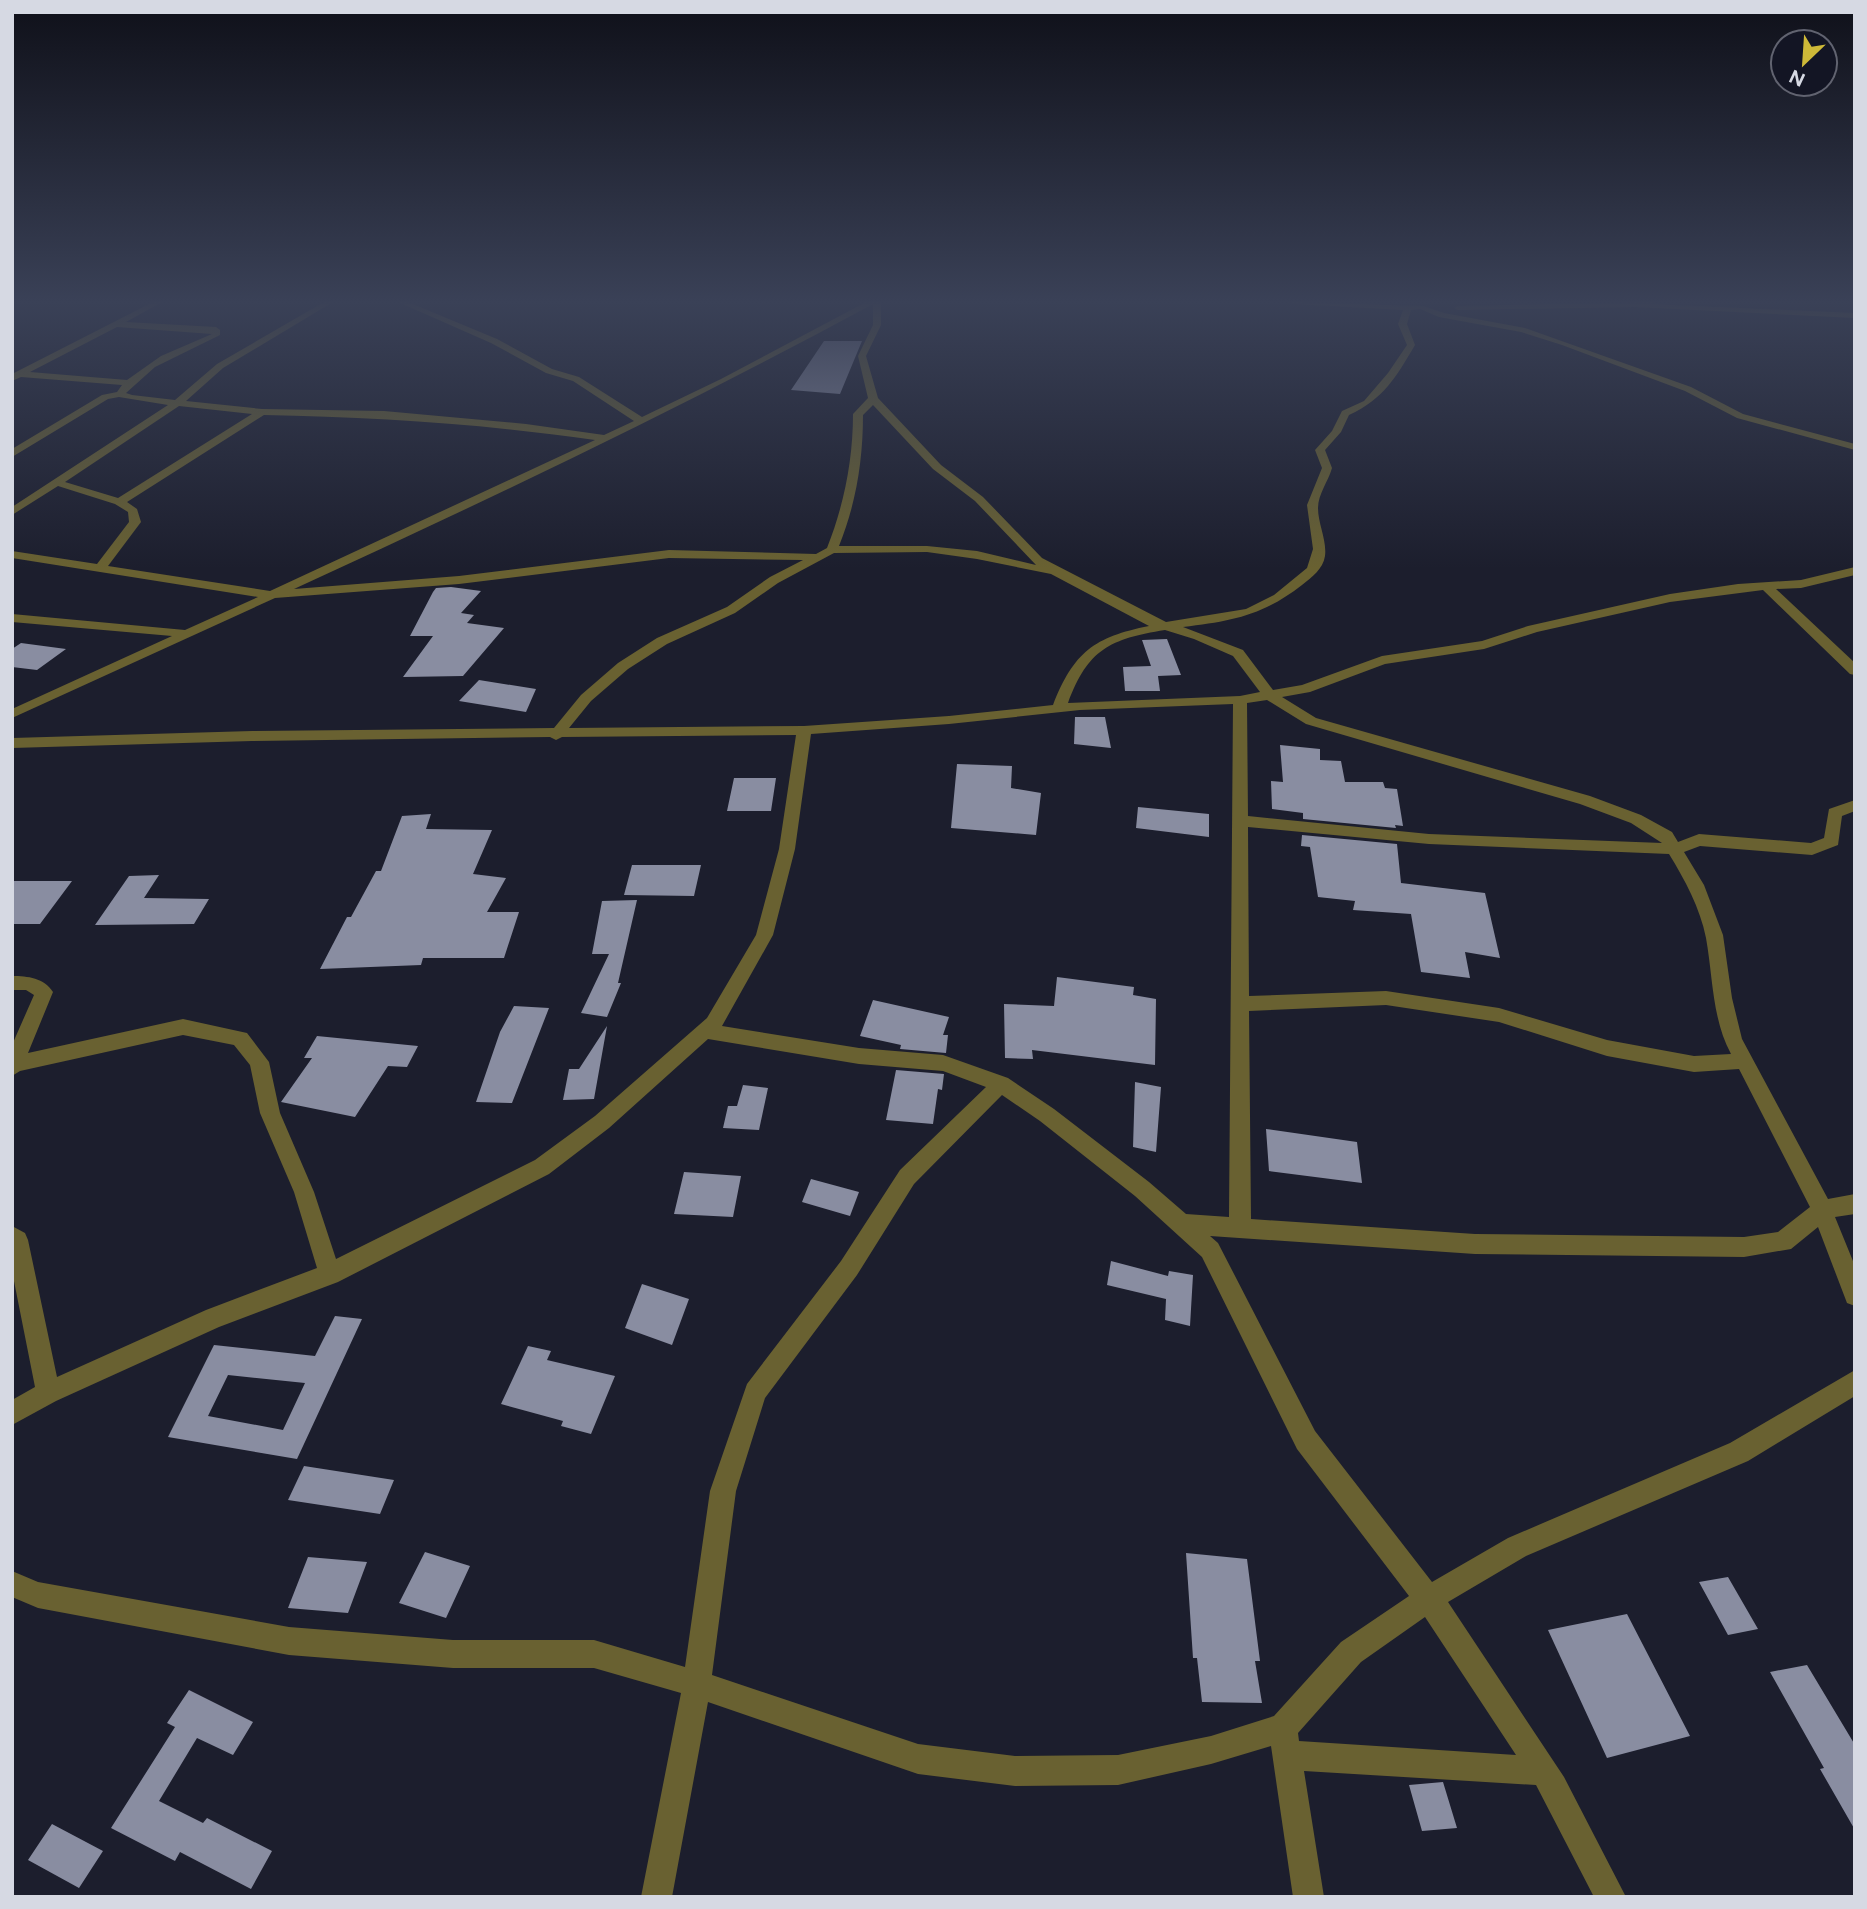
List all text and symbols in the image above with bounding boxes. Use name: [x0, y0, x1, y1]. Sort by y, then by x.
north arrow: [1769, 28, 1839, 98]
text: N: [1786, 64, 1809, 91]

